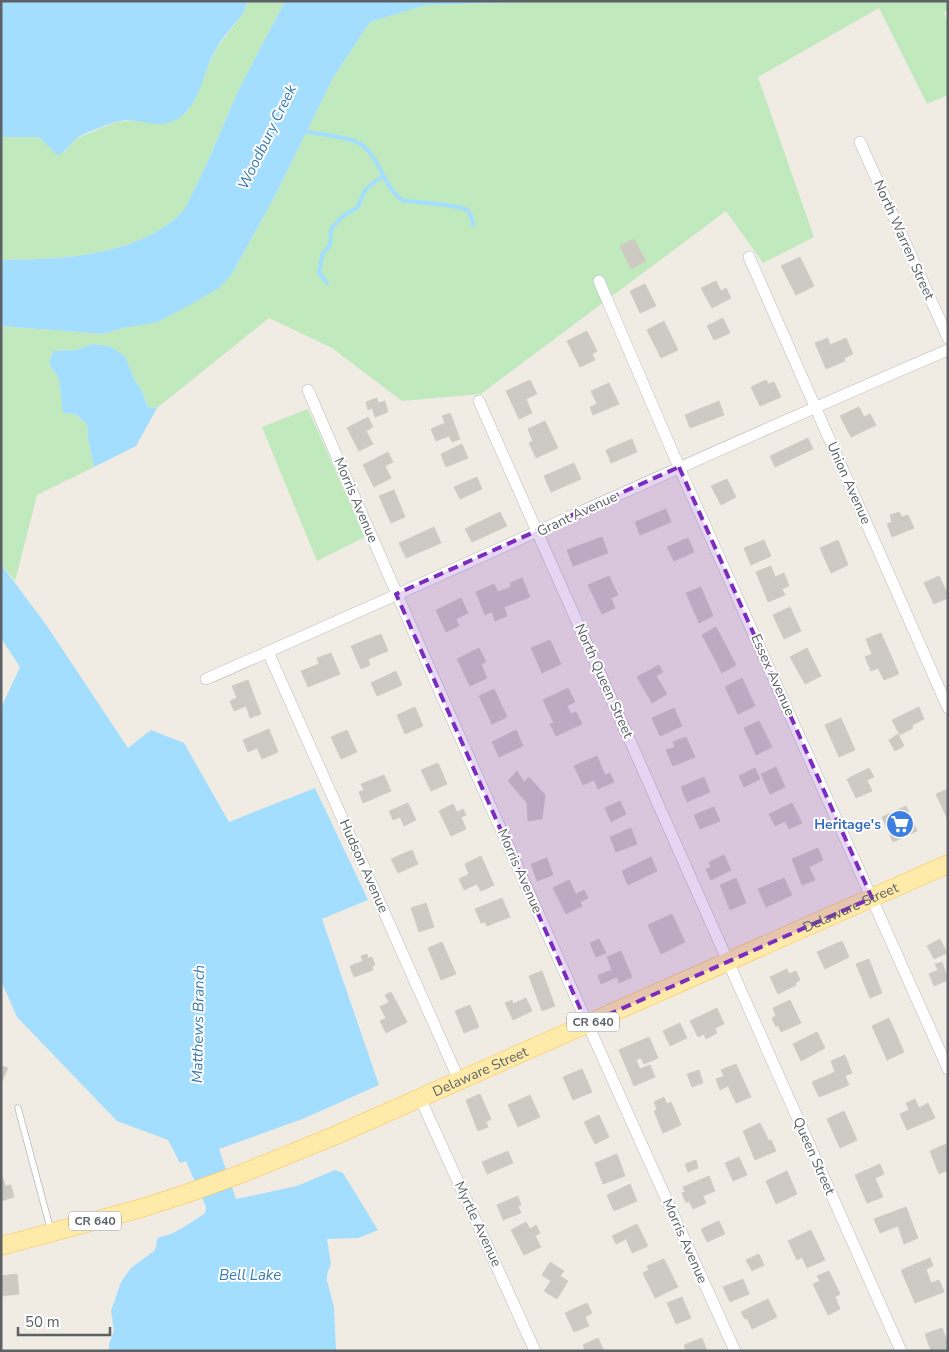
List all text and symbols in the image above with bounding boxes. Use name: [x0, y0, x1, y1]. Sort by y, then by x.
water label: Woodbury Creek: [233, 81, 301, 193]
street label: North Warren Street: [869, 177, 939, 303]
street label: Union Avenue: [822, 439, 876, 527]
street label: Morris Avenue: [329, 454, 383, 546]
street label: Grant Avenue: [534, 487, 620, 541]
street label: North Queen Street: [570, 621, 638, 741]
street label: Essex Avenue: [747, 631, 799, 719]
supermarket icon: Heritage's: [885, 809, 915, 839]
place label: Heritage's: [814, 815, 881, 834]
street label: Hudson Avenue: [335, 816, 393, 916]
street label: Morris Avenue: [493, 826, 547, 916]
street label: Delaware Street: [800, 878, 901, 937]
water label: Matthews Branch: [187, 965, 209, 1083]
road number: CR 640: [567, 1012, 619, 1032]
street label: Delaware Street: [429, 1042, 531, 1101]
street label: Queen Street: [788, 1114, 840, 1198]
street label: Myrtle Avenue: [450, 1178, 506, 1270]
street label: Morris Avenue: [658, 1196, 712, 1286]
road number: CR 640: [69, 1212, 121, 1230]
water label: Bell Lake: [219, 1265, 281, 1285]
scale bar: [18, 1304, 110, 1336]
text: 50 m: [25, 1312, 60, 1332]

